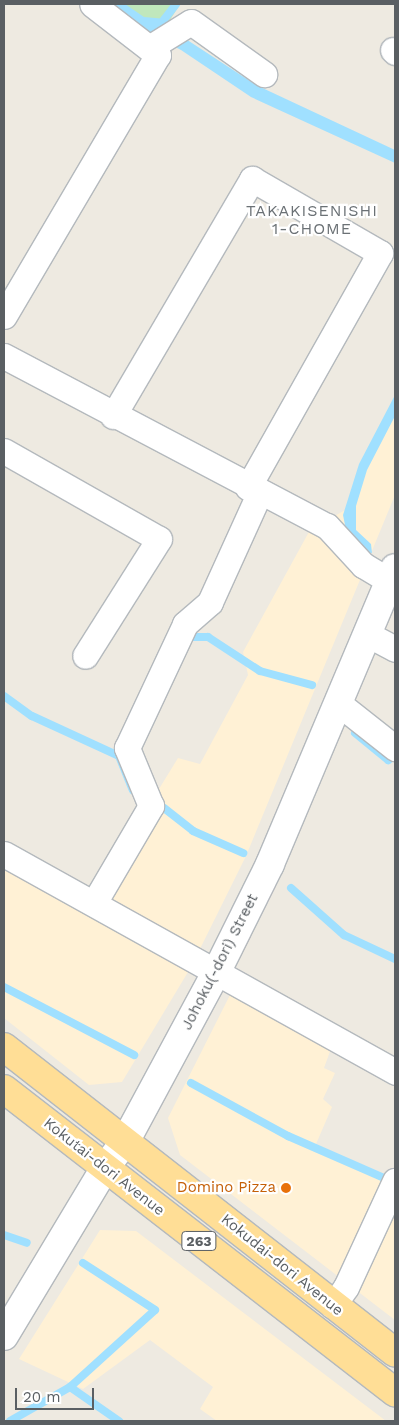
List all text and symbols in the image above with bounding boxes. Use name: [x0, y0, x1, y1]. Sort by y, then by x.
district label: TAKAKISENISHI 1-CHOME: [244, 201, 380, 239]
street label: Johoku(-dori) Street: [178, 891, 262, 1033]
street label: Kokutai-dori Avenue: [40, 1114, 168, 1220]
place label: Domino Pizza: [177, 1179, 276, 1197]
marker: Domino Pizza: [280, 1182, 292, 1194]
street label: Kokudai-dori Avenue: [217, 1210, 347, 1320]
road number: 263: [180, 1230, 218, 1252]
scale bar: [18, 1378, 96, 1410]
text: 20 m: [23, 1388, 61, 1406]

